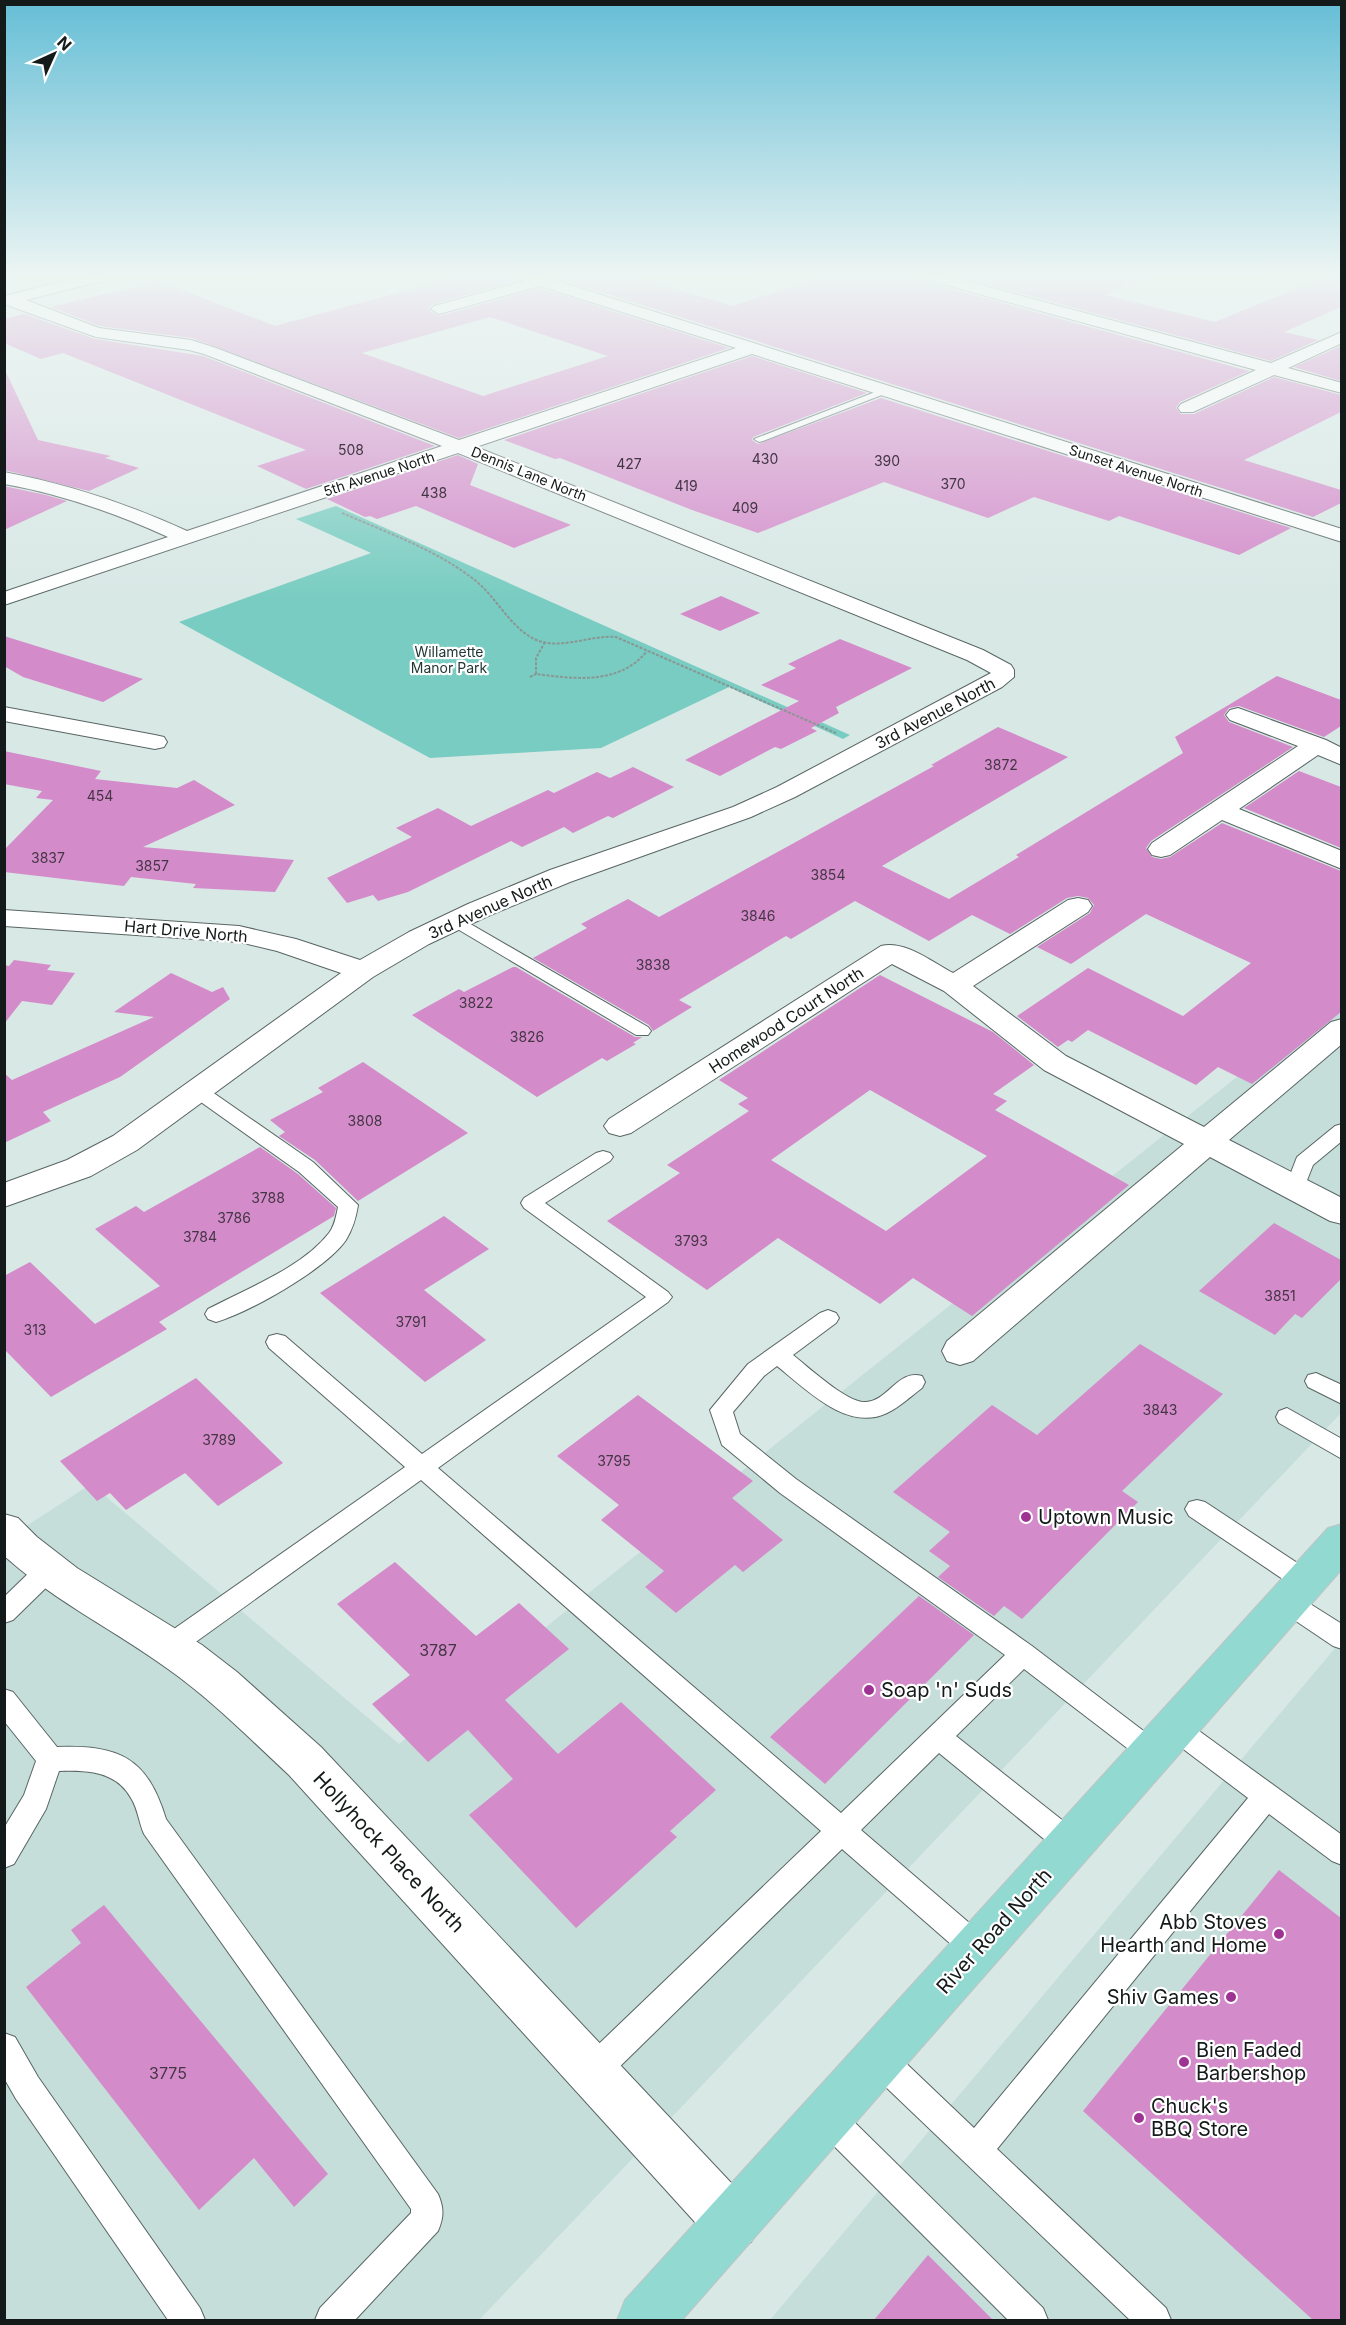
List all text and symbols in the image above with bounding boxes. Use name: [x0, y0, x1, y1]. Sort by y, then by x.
north arrow: [24, 24, 84, 84]
text: N: [53, 32, 76, 55]
house number: 508: [338, 441, 364, 458]
street label: Sunset Avenue North: [1067, 441, 1205, 500]
street label: Dennis Lane North: [469, 443, 589, 504]
street label: 5th Avenue North: [321, 448, 436, 499]
house number: 430: [752, 450, 778, 467]
house number: 390: [874, 452, 900, 469]
house number: 427: [616, 455, 642, 472]
house number: 370: [940, 475, 966, 492]
house number: 419: [674, 477, 698, 494]
house number: 438: [421, 484, 447, 501]
house number: 409: [732, 499, 758, 516]
park label: Willamette Manor Park: [411, 643, 487, 676]
street label: 3rd Avenue North: [871, 673, 999, 753]
house number: 3872: [984, 756, 1018, 773]
house number: 454: [87, 787, 113, 804]
house number: 3837: [31, 849, 65, 866]
house number: 3857: [135, 857, 169, 874]
house number: 3854: [811, 866, 845, 883]
street label: 3rd Avenue North: [425, 871, 555, 943]
house number: 3846: [740, 907, 776, 924]
street label: Hart Drive North: [124, 916, 248, 946]
house number: 3838: [636, 956, 670, 973]
street label: Homewood Court North: [705, 963, 867, 1077]
house number: 3822: [459, 994, 493, 1011]
house number: 3826: [510, 1028, 544, 1045]
house number: 3808: [348, 1112, 382, 1129]
house number: 3788: [251, 1189, 285, 1206]
house number: 3786: [217, 1209, 251, 1226]
house number: 3784: [183, 1228, 217, 1245]
house number: 3793: [674, 1232, 708, 1249]
house number: 3851: [1264, 1287, 1296, 1304]
house number: 3791: [396, 1313, 426, 1330]
house number: 313: [24, 1321, 47, 1338]
house number: 3843: [1143, 1401, 1178, 1418]
house number: 3789: [202, 1431, 236, 1448]
house number: 3795: [597, 1452, 631, 1469]
place label: Uptown Music: [1038, 1505, 1174, 1529]
marker: Uptown Music: [1019, 1510, 1033, 1524]
house number: 3787: [419, 1640, 457, 1660]
place label: Soap 'n' Suds: [881, 1678, 1012, 1702]
marker: Soap 'n' Suds: [862, 1683, 876, 1697]
street label: Hollyhock Place North: [308, 1767, 470, 1937]
street label: River Road North: [931, 1863, 1057, 1999]
place label: Abb Stoves Hearth and Home: [1100, 1910, 1267, 1957]
marker: Abb Stoves Hearth and Home: [1272, 1927, 1286, 1941]
place label: Shiv Games: [1107, 1985, 1219, 2009]
marker: Shiv Games: [1224, 1990, 1238, 2004]
place label: Bien Faded Barbershop: [1196, 2038, 1306, 2085]
marker: Bien Faded Barbershop: [1177, 2055, 1191, 2069]
house number: 3775: [149, 2063, 187, 2083]
place label: Chuck's BBQ Store: [1151, 2094, 1248, 2141]
marker: Chuck's BBQ Store: [1132, 2111, 1146, 2125]

